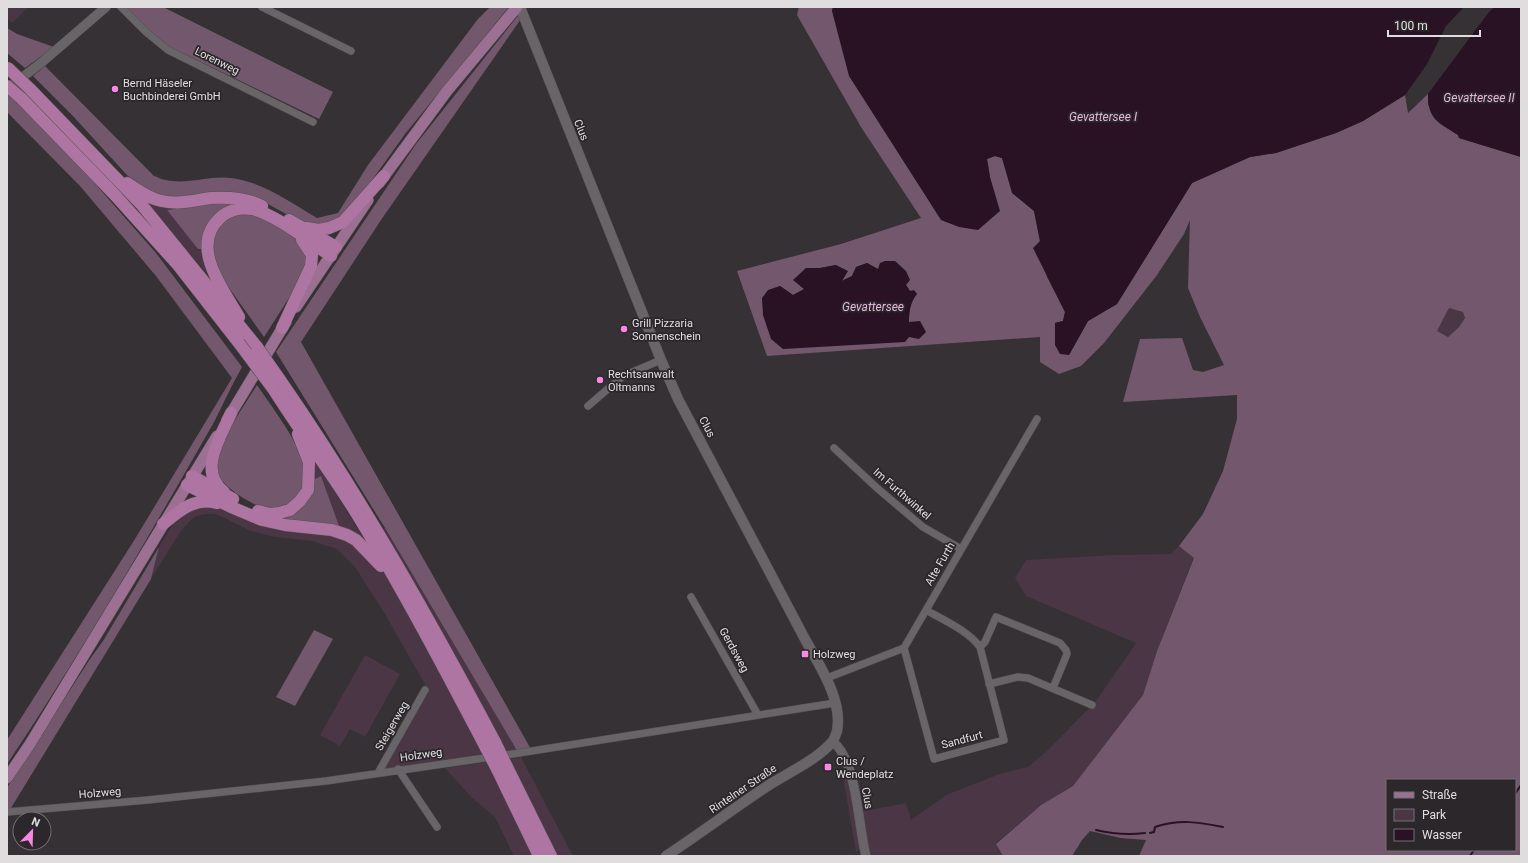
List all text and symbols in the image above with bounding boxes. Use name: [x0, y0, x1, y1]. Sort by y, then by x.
scale bar: [1388, 12, 1480, 38]
text: 100 m: [1394, 19, 1428, 33]
street label: Lorenweg: [193, 45, 241, 77]
place label: Bernd Häseler Buchbinderei GmbH: [123, 77, 221, 103]
marker: Bernd Häseler Buchbinderei GmbH: [110, 84, 120, 94]
water label: Gevattersee II: [1443, 91, 1515, 105]
water label: Gevattersee I: [1069, 110, 1138, 124]
street label: Clus: [571, 118, 591, 143]
water label: Gevattersee: [842, 300, 904, 314]
place label: Grill Pizzaria Sonnenschein: [632, 317, 701, 343]
marker: Grill Pizzaria Sonnenschein: [619, 324, 629, 334]
place label: Rechtsanwalt Oltmanns: [608, 368, 675, 394]
marker: Rechtsanwalt Oltmanns: [595, 375, 605, 385]
street label: Clus: [696, 414, 718, 440]
street label: Im Furthwinkel: [871, 465, 933, 523]
street label: Alte Furth: [922, 540, 958, 588]
street label: Gerdsweg: [716, 625, 752, 675]
place label: Holzweg: [813, 648, 856, 661]
marker: Holzweg: [800, 649, 810, 659]
street label: Steigerweg: [373, 699, 411, 753]
street label: Sandfurt: [940, 728, 984, 752]
street label: Holzweg: [399, 746, 443, 764]
place label: Clus / Wendeplatz: [836, 755, 894, 781]
street label: Rintelner Straße: [707, 762, 779, 816]
marker: Clus / Wendeplatz: [823, 762, 833, 772]
legend: [1386, 779, 1516, 851]
street label: Holzweg: [78, 785, 122, 801]
street label: Clus: [859, 786, 875, 810]
text: Straße: [1422, 788, 1457, 802]
text: Park: [1422, 808, 1447, 822]
north arrow: [12, 811, 52, 851]
text: N: [30, 815, 42, 830]
text: Wasser: [1422, 828, 1462, 842]

